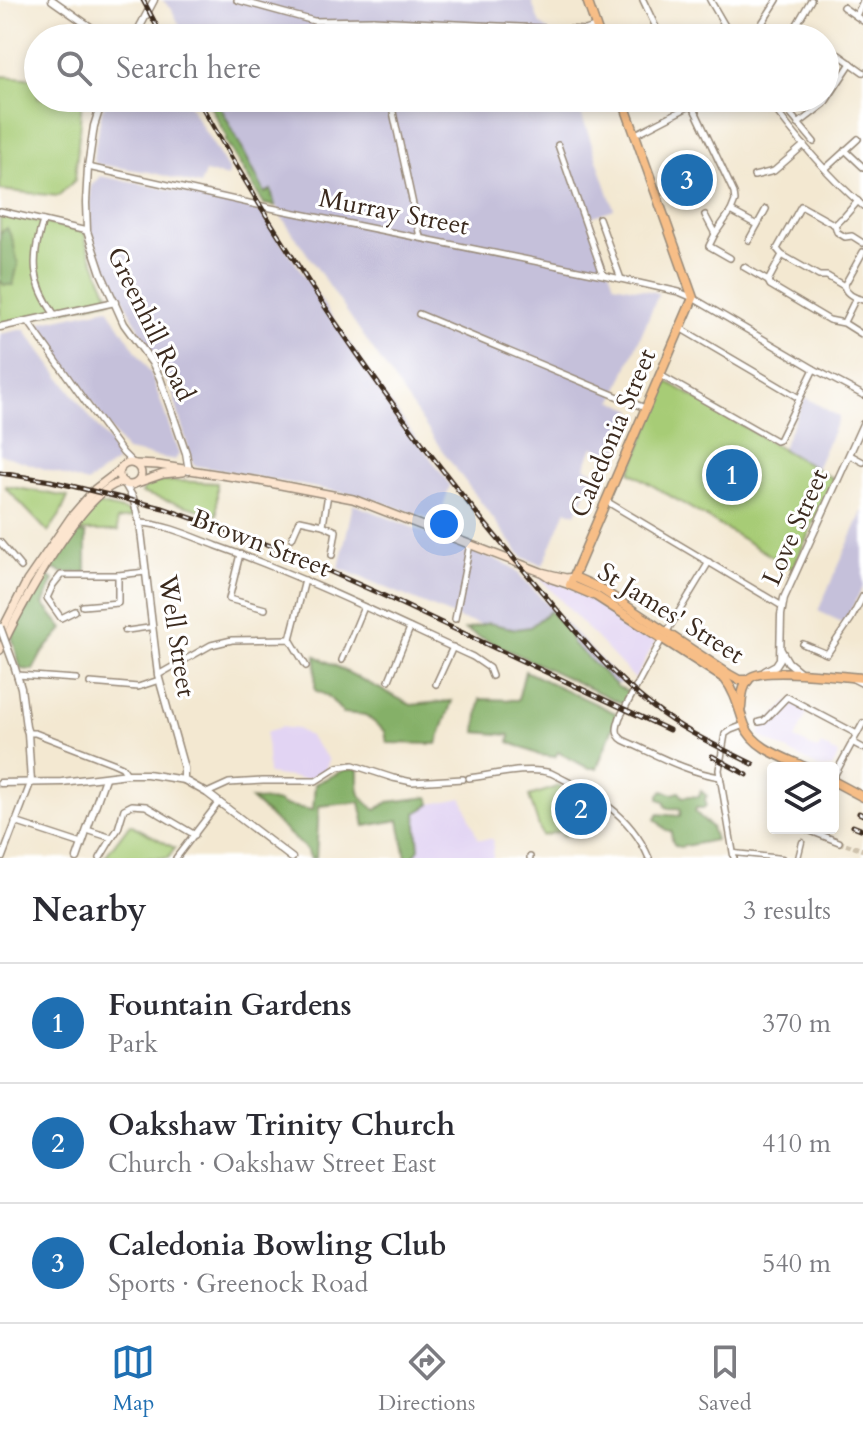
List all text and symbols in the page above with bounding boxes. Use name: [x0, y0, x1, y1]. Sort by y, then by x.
search box: [24, 24, 839, 112]
icon: search: [52, 46, 96, 90]
text: Search here: [116, 48, 261, 89]
pin: 3: [661, 150, 713, 210]
street label: Murray Street: [316, 180, 472, 244]
street label: Greenhill Road: [99, 241, 203, 407]
street label: Caledonia Street: [562, 343, 664, 523]
pin: 1: [706, 445, 758, 505]
street label: Love Street: [754, 463, 836, 591]
street label: Brown Street: [186, 500, 336, 586]
your location: [424, 504, 464, 544]
street label: St James' Street: [591, 554, 751, 672]
street label: Well Street: [150, 571, 204, 700]
map controls: [767, 762, 839, 834]
button: layers: [767, 762, 839, 834]
pin: 2: [555, 779, 607, 839]
text: Nearby: [32, 887, 147, 933]
text: 3 results: [743, 893, 831, 928]
text: Fountain Gardens: [108, 985, 352, 1026]
text: 1: [51, 1006, 65, 1041]
text: 370 m: [762, 1006, 831, 1041]
text: Park: [108, 1026, 158, 1061]
text: Oakshaw Trinity Church: [108, 1105, 455, 1146]
text: 2: [51, 1126, 65, 1161]
text: 410 m: [762, 1126, 831, 1161]
text: Church · Oakshaw Street East: [108, 1146, 436, 1181]
text: Caledonia Bowling Club: [108, 1225, 447, 1266]
text: 3: [51, 1246, 65, 1281]
text: 540 m: [762, 1246, 831, 1281]
text: Sports · Greenock Road: [108, 1266, 368, 1301]
tab: Map: [111, 1340, 155, 1418]
tab: Directions: [378, 1340, 475, 1418]
tab: Saved: [698, 1340, 752, 1418]

